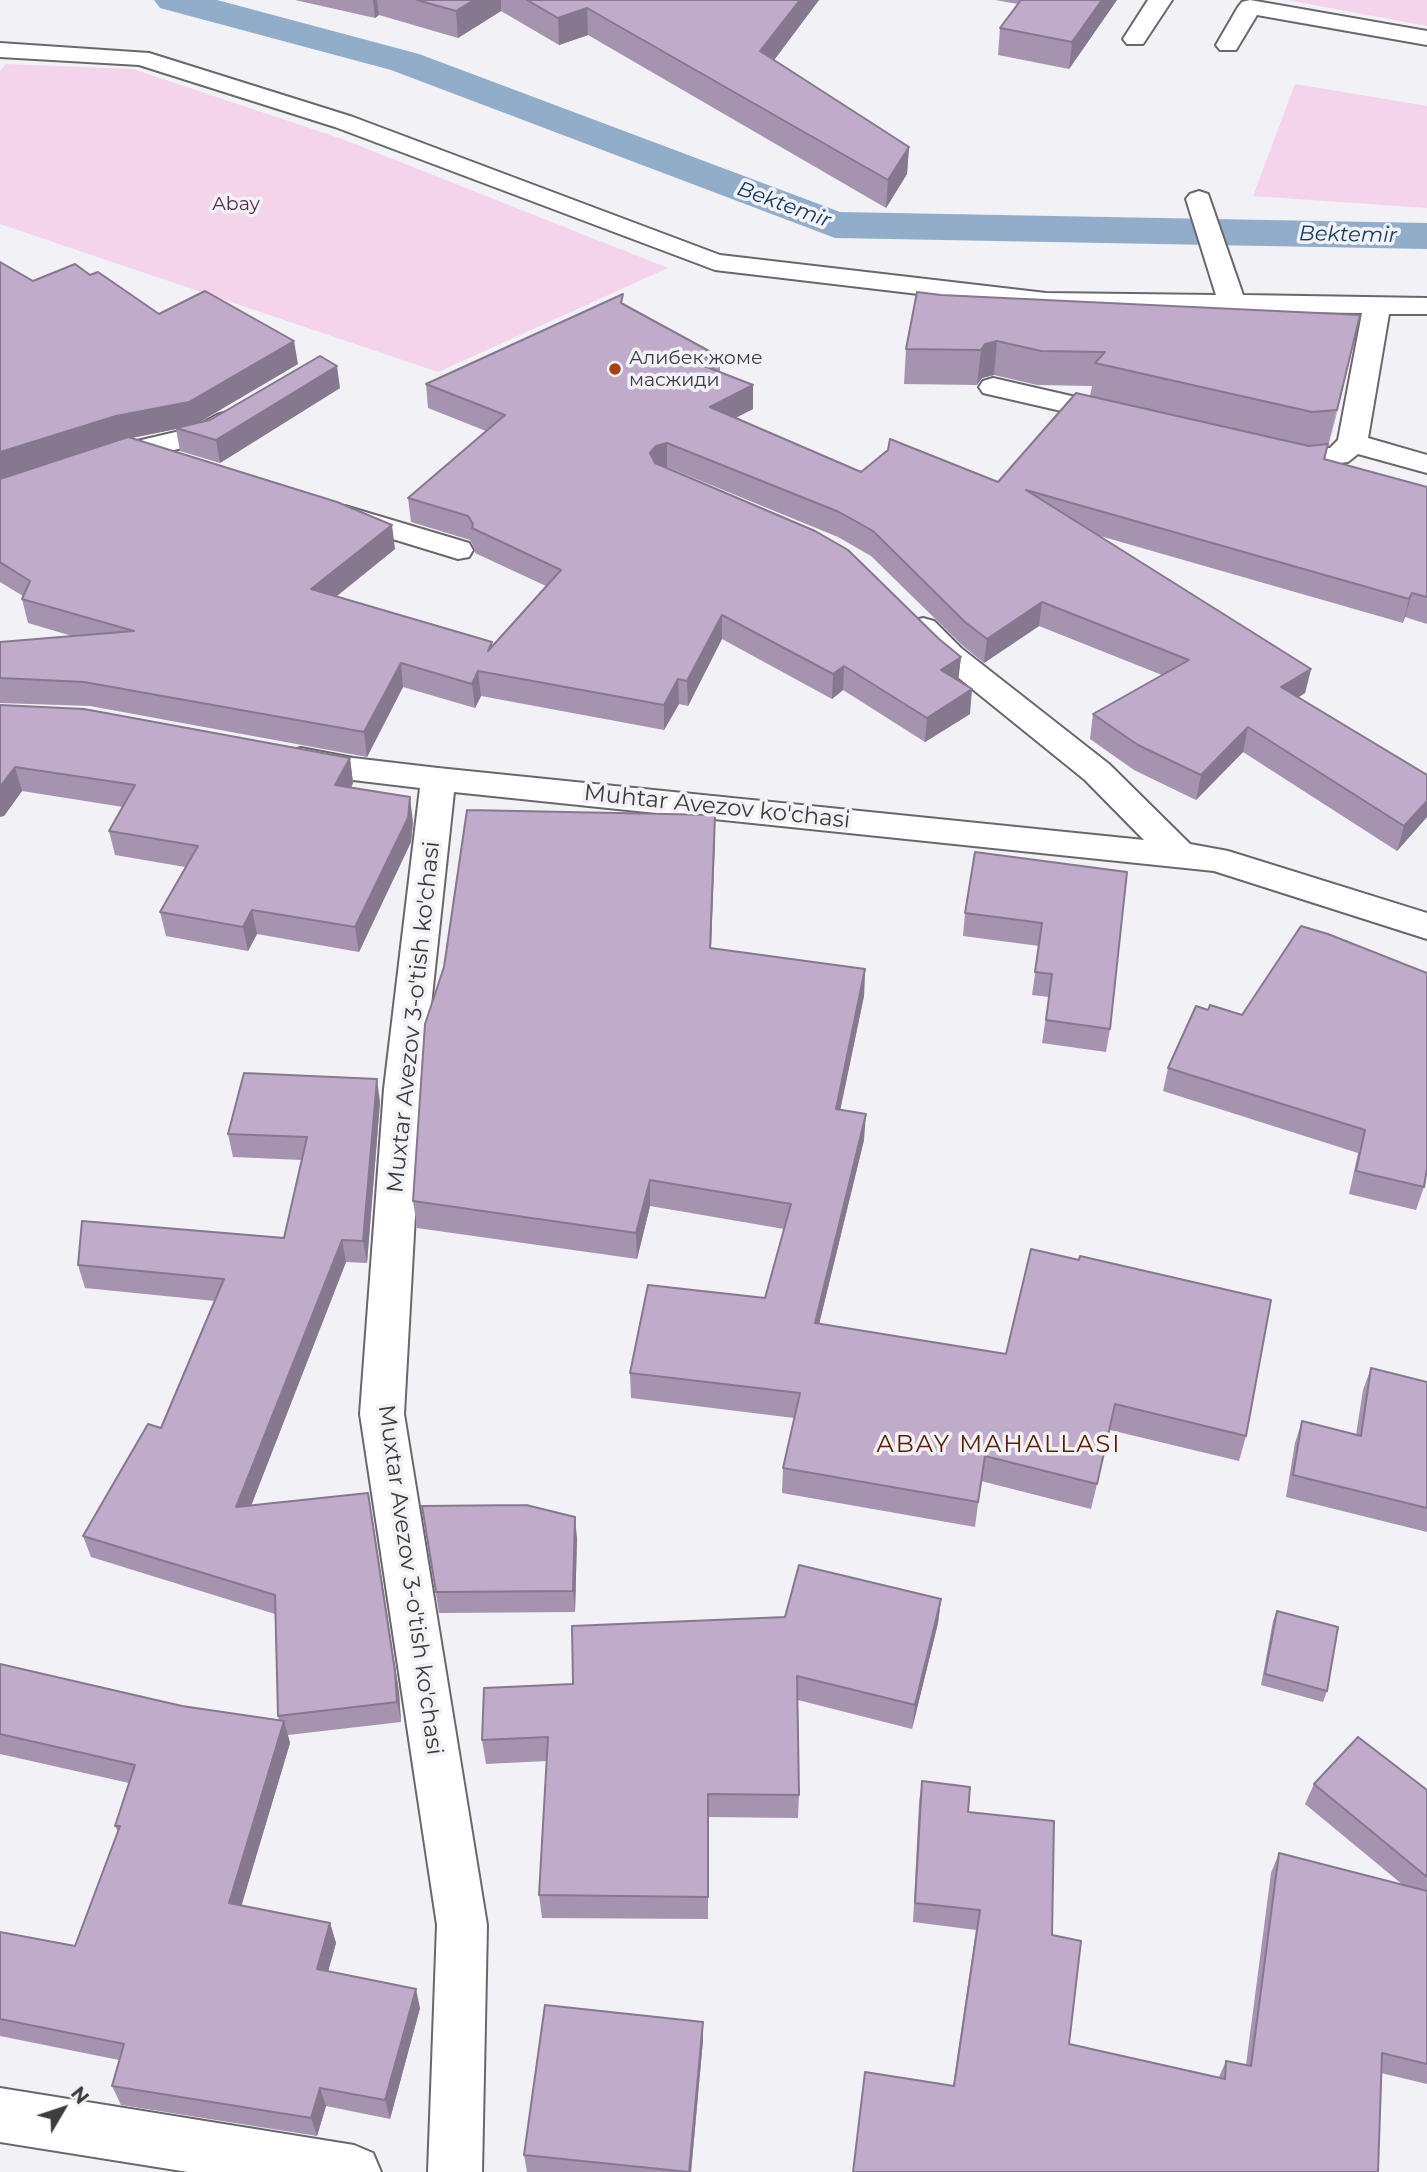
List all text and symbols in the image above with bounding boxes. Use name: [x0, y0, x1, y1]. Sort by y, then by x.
water label: Bektemir: [734, 176, 834, 234]
park label: Abay: [212, 193, 260, 215]
water label: Bektemir: [1299, 222, 1397, 248]
place label: Алибек жоме масжиди: [629, 347, 763, 391]
marker: Алибек жоме масжиди: [607, 361, 623, 377]
street label: Muhtar Avezov ko'chasi: [583, 779, 851, 835]
street label: Muxtar Avezov 3-o'tish ko'chasi: [382, 840, 446, 1194]
street label: Muxtar Avezov 3-o'tish ko'chasi: [372, 1403, 448, 1757]
district label: ABAY MAHALLASI: [878, 1431, 1120, 1459]
north arrow: [28, 2074, 98, 2144]
text: N: [66, 2082, 93, 2109]

